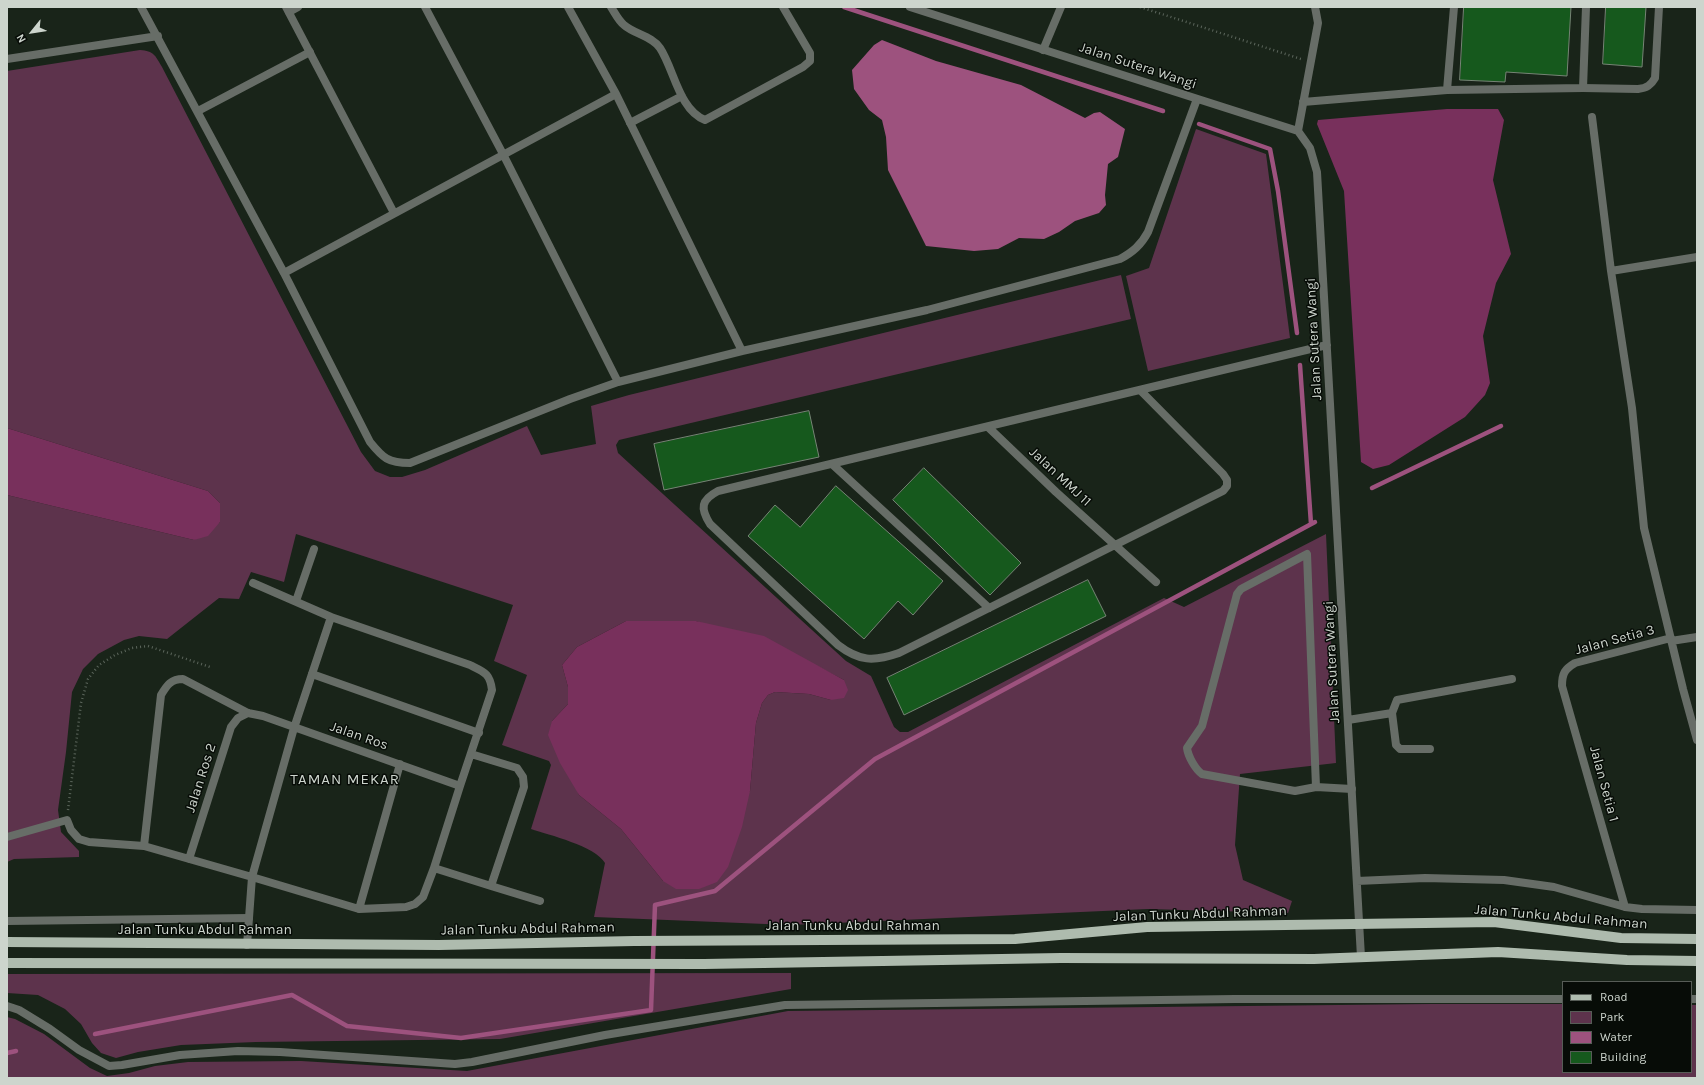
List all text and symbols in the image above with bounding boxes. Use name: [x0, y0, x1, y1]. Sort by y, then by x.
north arrow: [12, 12, 52, 52]
text: N: [14, 32, 29, 45]
street label: Jalan Sutera Wangi: [1077, 39, 1199, 93]
street label: Jalan Sutera Wangi: [1302, 277, 1326, 401]
street label: Jalan MMJ 11: [1025, 444, 1095, 510]
street label: Jalan Sutera Wangi: [1320, 600, 1344, 724]
street label: Jalan Setia 3: [1574, 621, 1656, 659]
street label: Jalan Ros: [328, 718, 390, 754]
street label: Jalan Ros 2: [182, 741, 220, 815]
street label: Jalan Setia 1: [1586, 744, 1622, 824]
district label: TAMAN MEKAR: [290, 771, 400, 789]
street label: Jalan Tunku Abdul Rahman: [1474, 901, 1648, 933]
street label: Jalan Tunku Abdul Rahman: [1113, 903, 1287, 925]
street label: Jalan Tunku Abdul Rahman: [766, 918, 940, 934]
street label: Jalan Tunku Abdul Rahman: [441, 919, 615, 939]
street label: Jalan Tunku Abdul Rahman: [118, 922, 292, 938]
legend: [1562, 981, 1692, 1073]
text: Road: [1600, 990, 1628, 1004]
text: Park: [1600, 1010, 1624, 1024]
text: Water: [1600, 1030, 1632, 1044]
text: Building: [1600, 1050, 1646, 1064]

